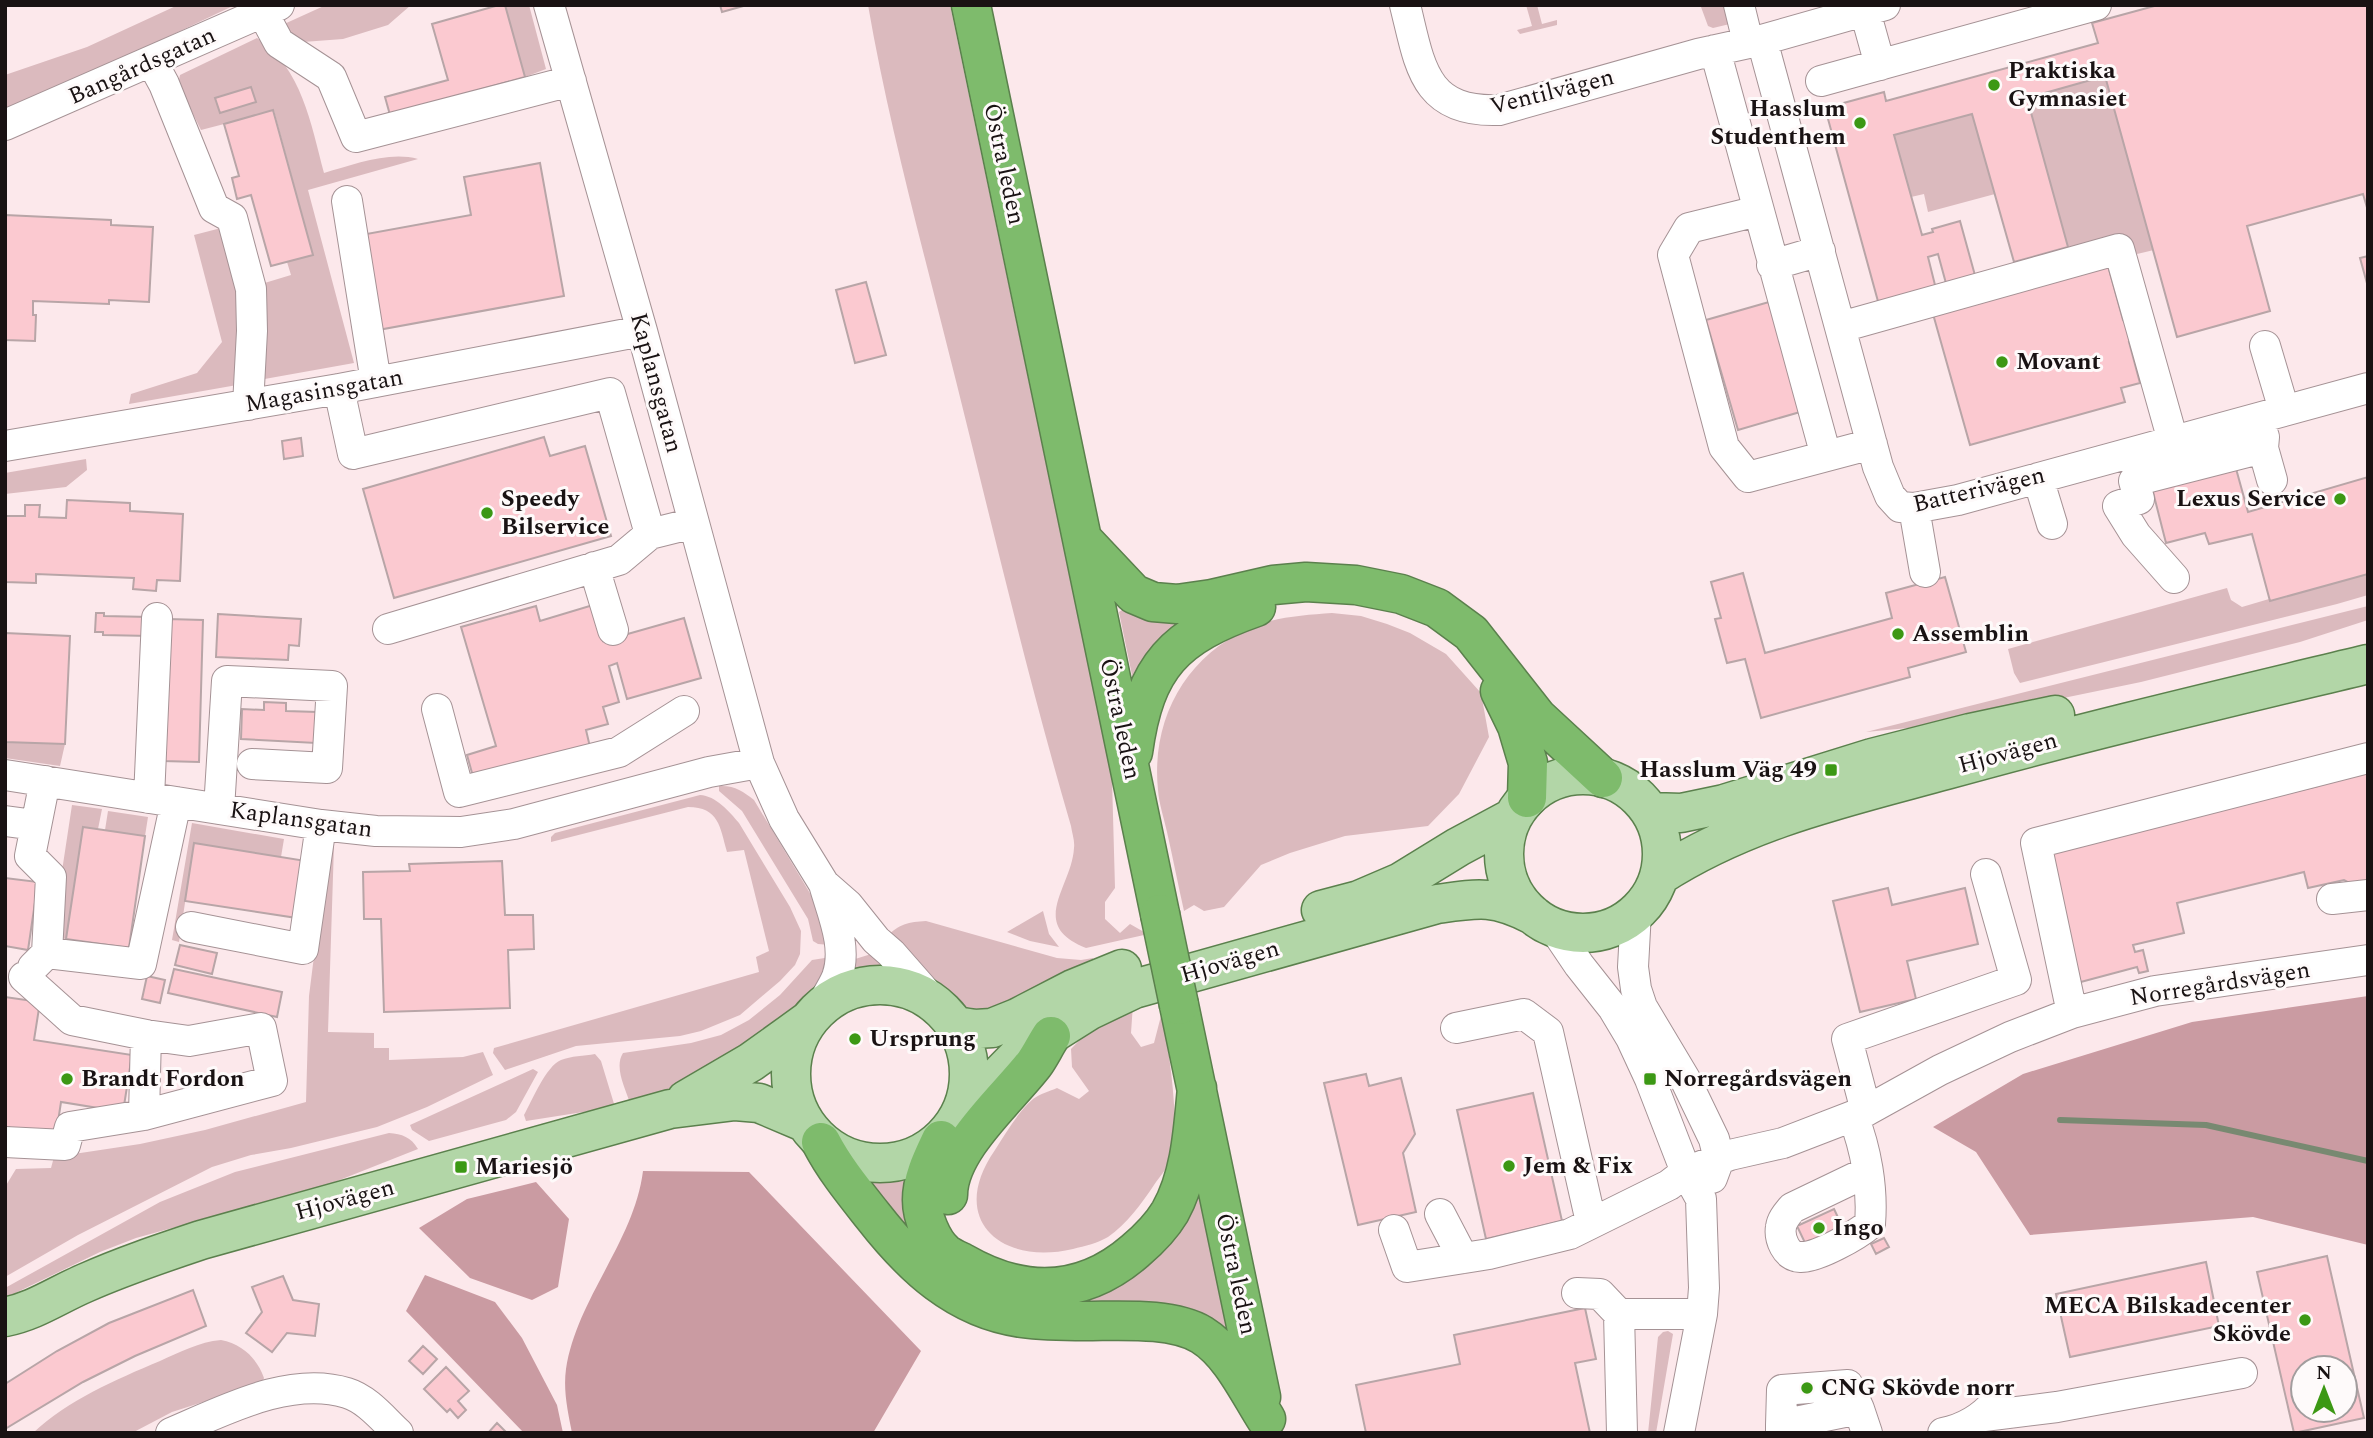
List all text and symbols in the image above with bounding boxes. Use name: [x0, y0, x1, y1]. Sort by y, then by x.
street label: Bangårdsgatan: [63, 17, 221, 115]
place label: Praktiska Gymnasiet: [2008, 53, 2127, 117]
street label: Ventilvägen: [1486, 59, 1618, 125]
marker: Praktiska Gymnasiet: [1986, 77, 2002, 93]
place label: Hasslum Studenthem: [1710, 91, 1846, 155]
street label: Östra leden: [974, 100, 1034, 228]
marker: Hasslum Studenthem: [1852, 115, 1868, 131]
street label: Kaplansgatan: [620, 309, 692, 457]
place label: Movant: [2016, 344, 2101, 380]
marker: Movant: [1994, 354, 2010, 370]
street label: Magasinsgatan: [242, 359, 406, 423]
street label: Batterivägen: [1909, 457, 2049, 523]
place label: Speedy Bilservice: [501, 481, 609, 545]
place label: Lexus Service: [2176, 481, 2326, 517]
marker: Lexus Service: [2332, 491, 2348, 507]
marker: Speedy Bilservice: [479, 505, 495, 521]
place label: Assemblin: [1912, 616, 2029, 652]
marker: Assemblin: [1890, 626, 1906, 642]
street label: Östra leden: [1090, 655, 1150, 783]
street label: Hjovägen: [1954, 722, 2062, 784]
place label: Hasslum Väg 49: [1639, 752, 1817, 788]
marker: Hasslum Väg 49: [1823, 762, 1839, 778]
street label: Kaplansgatan: [227, 792, 375, 848]
street label: Hjovägen: [1176, 931, 1284, 993]
street label: Norregårdsvägen: [2127, 952, 2313, 1016]
place label: Ursprung: [869, 1021, 976, 1057]
marker: Ursprung: [847, 1031, 863, 1047]
place label: Brandt Fordon: [81, 1061, 245, 1097]
place label: Norregårdsvägen: [1664, 1061, 1852, 1097]
marker: Brandt Fordon: [59, 1071, 75, 1087]
marker: Norregårdsvägen: [1642, 1071, 1658, 1087]
place label: Jem & Fix: [1523, 1148, 1633, 1184]
place label: Mariesjö: [475, 1149, 573, 1185]
marker: Jem & Fix: [1501, 1158, 1517, 1174]
marker: Mariesjö: [453, 1159, 469, 1175]
street label: Hjovägen: [291, 1169, 399, 1231]
street label: Östra leden: [1206, 1210, 1266, 1338]
place label: Ingo: [1833, 1210, 1884, 1246]
marker: Ingo: [1811, 1220, 1827, 1236]
place label: MECA Bilskadecenter Skövde: [2044, 1288, 2292, 1352]
marker: MECA Bilskadecenter Skövde: [2297, 1312, 2313, 1328]
north arrow: [2289, 1354, 2359, 1424]
text: N: [2316, 1359, 2332, 1388]
place label: CNG Skövde norr: [1821, 1370, 2015, 1406]
marker: CNG Skövde norr: [1799, 1380, 1815, 1396]

